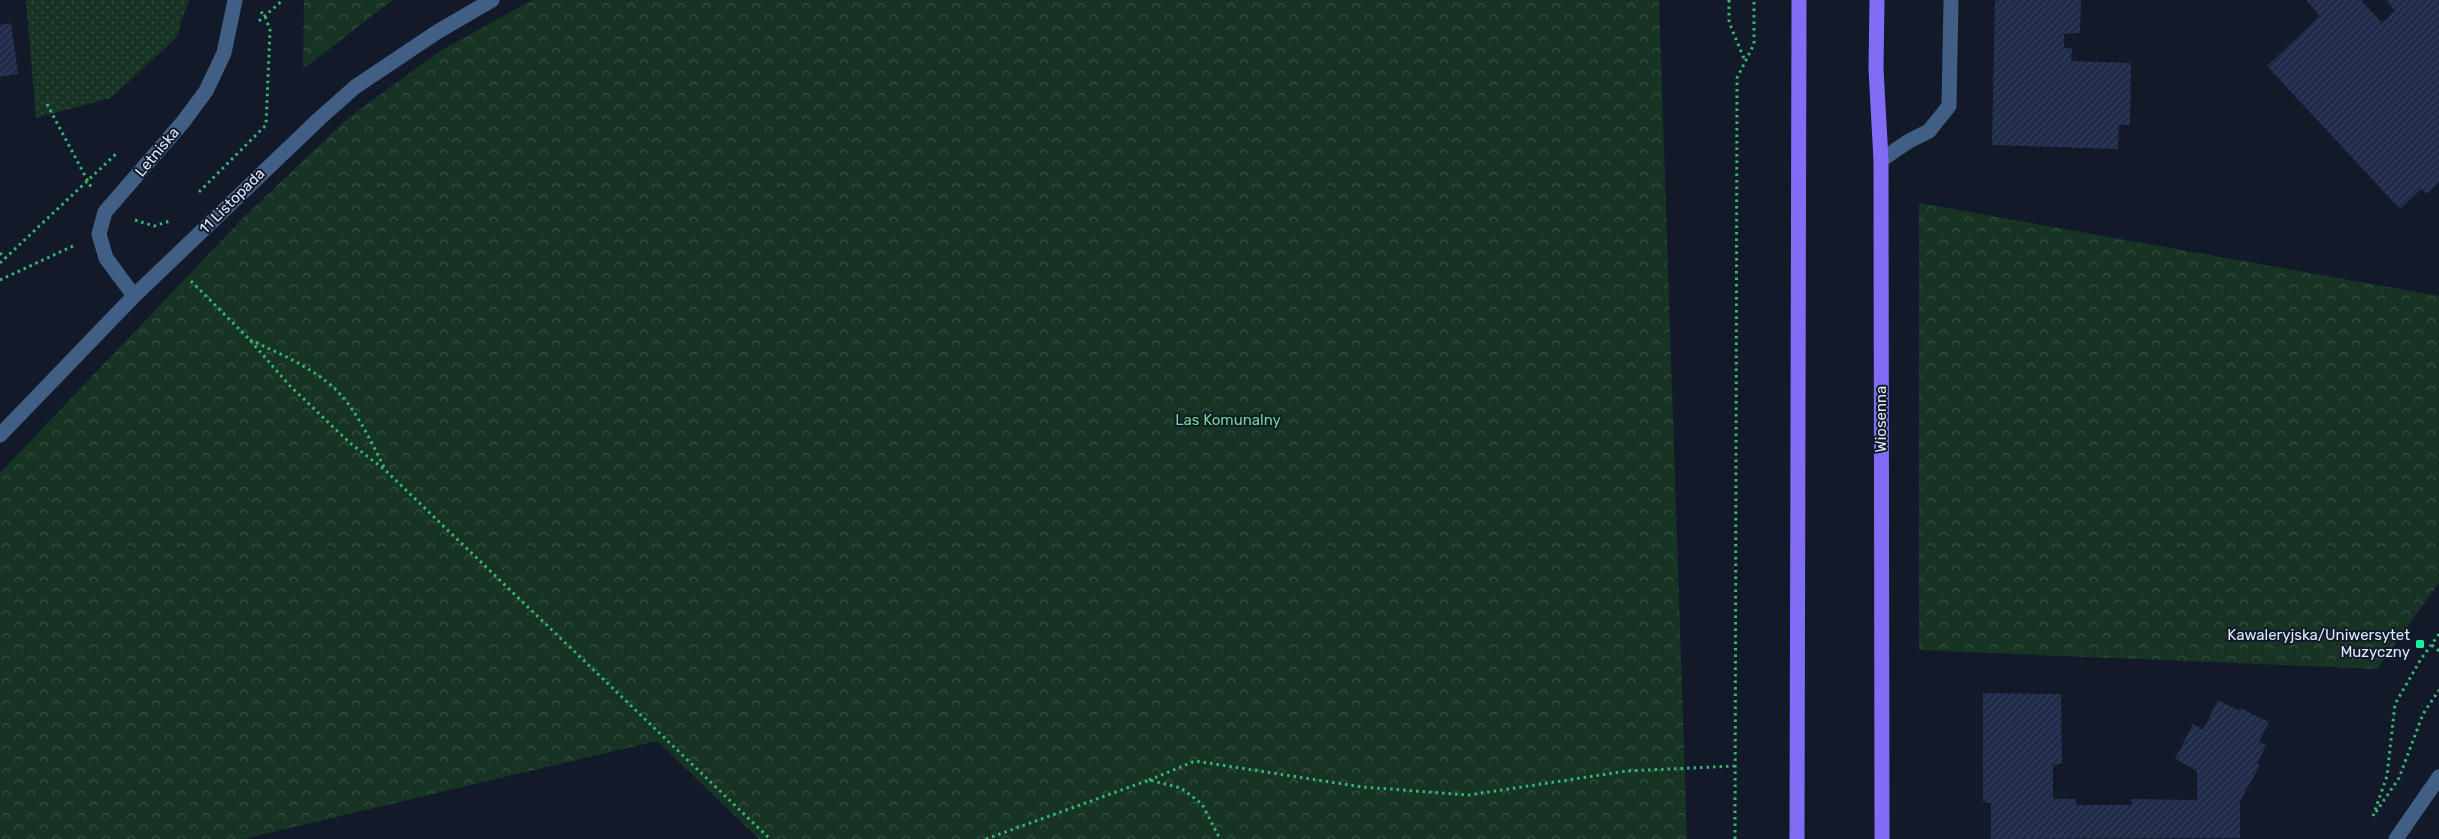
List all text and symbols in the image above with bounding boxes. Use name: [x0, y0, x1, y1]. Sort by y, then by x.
street label: Letniska: [131, 124, 183, 180]
street label: 11 Listopada: [196, 165, 268, 237]
street label: Wiosenna: [1872, 386, 1890, 452]
park label: Las Komunalny: [1175, 411, 1281, 429]
place label: Kawaleryjska/Uniwersytet Muzyczny: [2227, 626, 2410, 661]
marker: Kawaleryjska/Uniwersytet Muzyczny: [2414, 638, 2426, 650]

